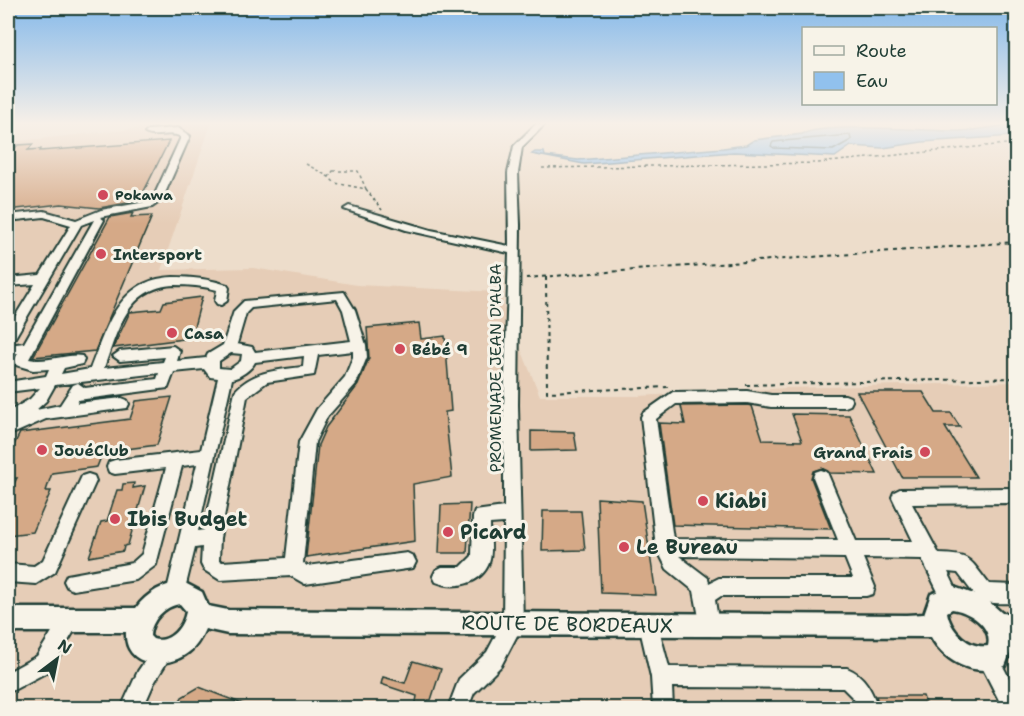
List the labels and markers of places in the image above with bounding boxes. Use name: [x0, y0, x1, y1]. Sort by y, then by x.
place label: Pokawa: [115, 186, 173, 204]
marker: Pokawa: [96, 188, 110, 202]
place label: Intersport: [113, 244, 202, 265]
marker: Intersport: [94, 247, 108, 261]
place label: Casa: [184, 323, 224, 344]
marker: Casa: [165, 326, 179, 340]
place label: Bébé 9: [412, 339, 468, 360]
marker: Bébé 9: [393, 342, 407, 356]
place label: JouéClub: [54, 440, 129, 461]
place label: Grand Frais: [813, 442, 913, 463]
marker: JouéClub: [35, 443, 49, 457]
marker: Grand Frais: [918, 445, 932, 459]
place label: Kiabi: [715, 488, 767, 514]
marker: Kiabi: [696, 494, 710, 508]
place label: Ibis Budget: [127, 506, 248, 532]
marker: Ibis Budget: [108, 512, 122, 526]
place label: Picard: [460, 519, 527, 545]
marker: Picard: [441, 525, 455, 539]
place label: Le Bureau: [636, 534, 738, 560]
marker: Le Bureau: [617, 540, 631, 554]

